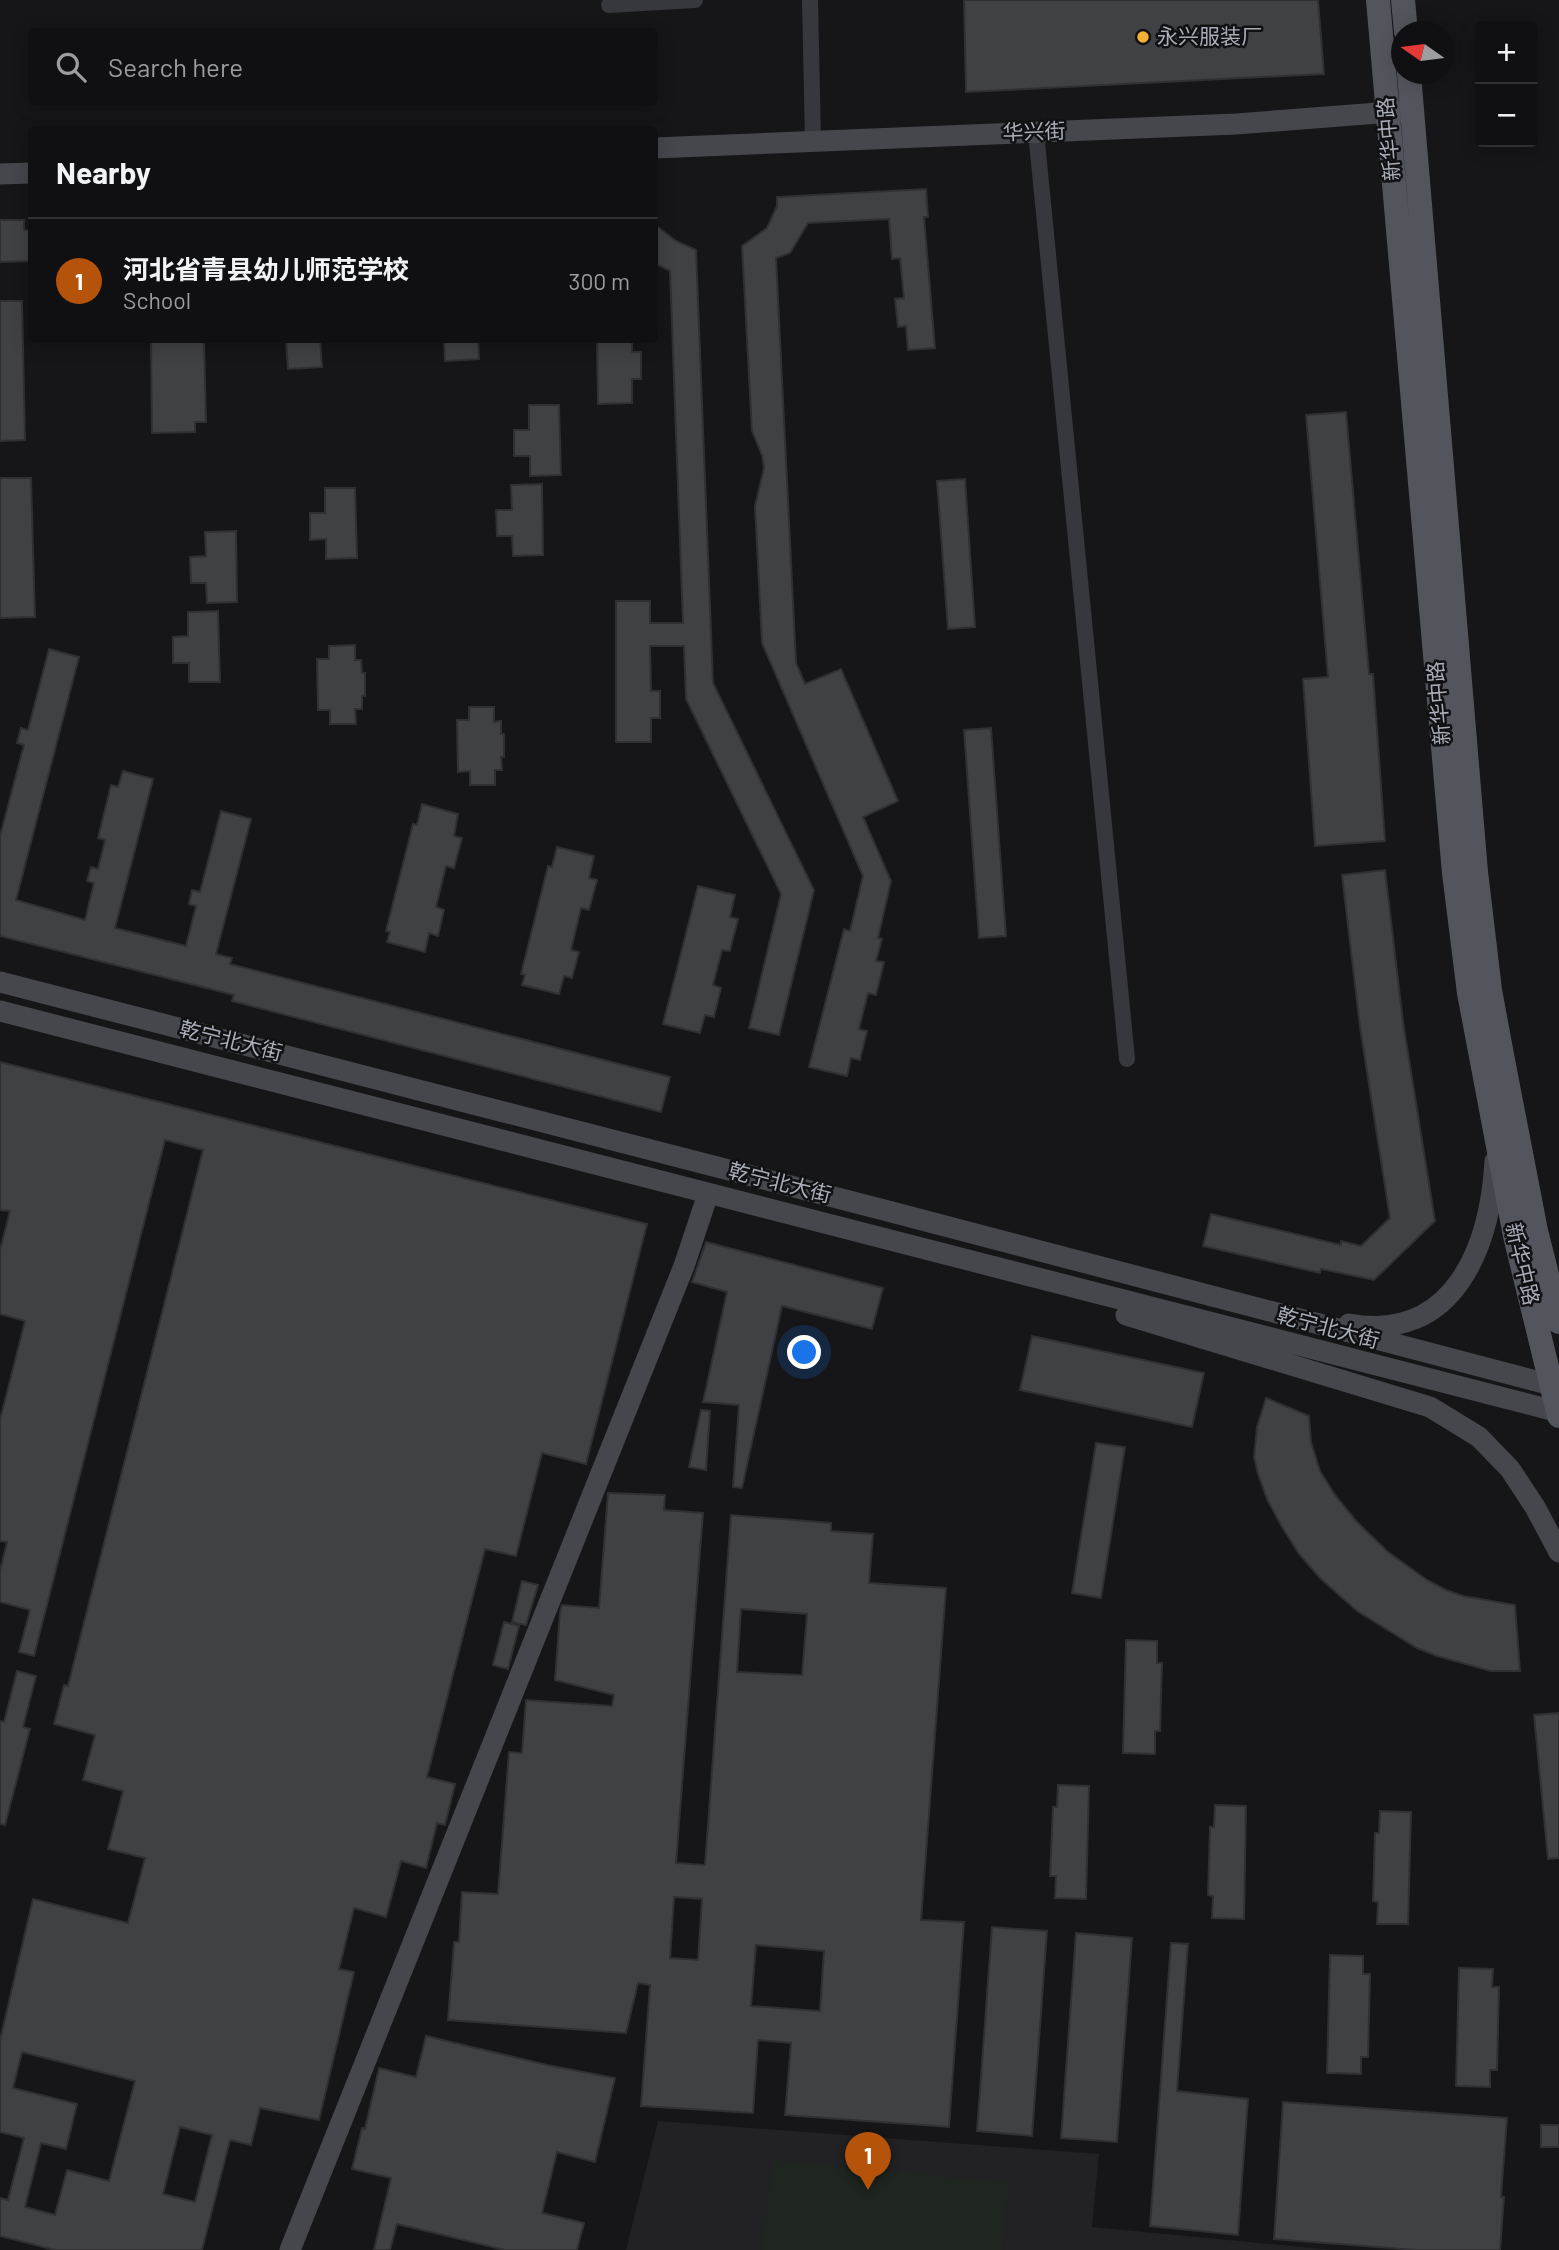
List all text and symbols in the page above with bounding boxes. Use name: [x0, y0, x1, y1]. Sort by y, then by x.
north arrow: [1391, 21, 1454, 84]
map controls: [1475, 21, 1538, 147]
button: +: [1475, 21, 1538, 84]
place label: 永兴服装厂: [1157, 23, 1262, 48]
search box: [28, 28, 658, 105]
marker: 永兴服装厂: [1135, 29, 1151, 45]
icon: search: [52, 48, 90, 86]
text: Search here: [108, 51, 243, 82]
button: −: [1475, 84, 1538, 147]
street label: 新华中路: [1371, 96, 1404, 182]
street label: 华兴街: [1002, 117, 1066, 144]
text: Nearby: [56, 154, 151, 190]
text: 河北省青县幼儿师范学校: [123, 253, 409, 284]
text: 1: [75, 267, 83, 295]
text: 300 m: [569, 267, 630, 295]
text: School: [123, 286, 191, 314]
street label: 新华中路: [1421, 660, 1454, 746]
street label: 乾宁北大街: [177, 1015, 285, 1064]
street label: 乾宁北大街: [726, 1157, 834, 1206]
street label: 新华中路: [1502, 1220, 1545, 1307]
street label: 乾宁北大街: [1274, 1301, 1382, 1352]
your location: [787, 1335, 821, 1369]
pin: 1: [845, 2132, 891, 2190]

